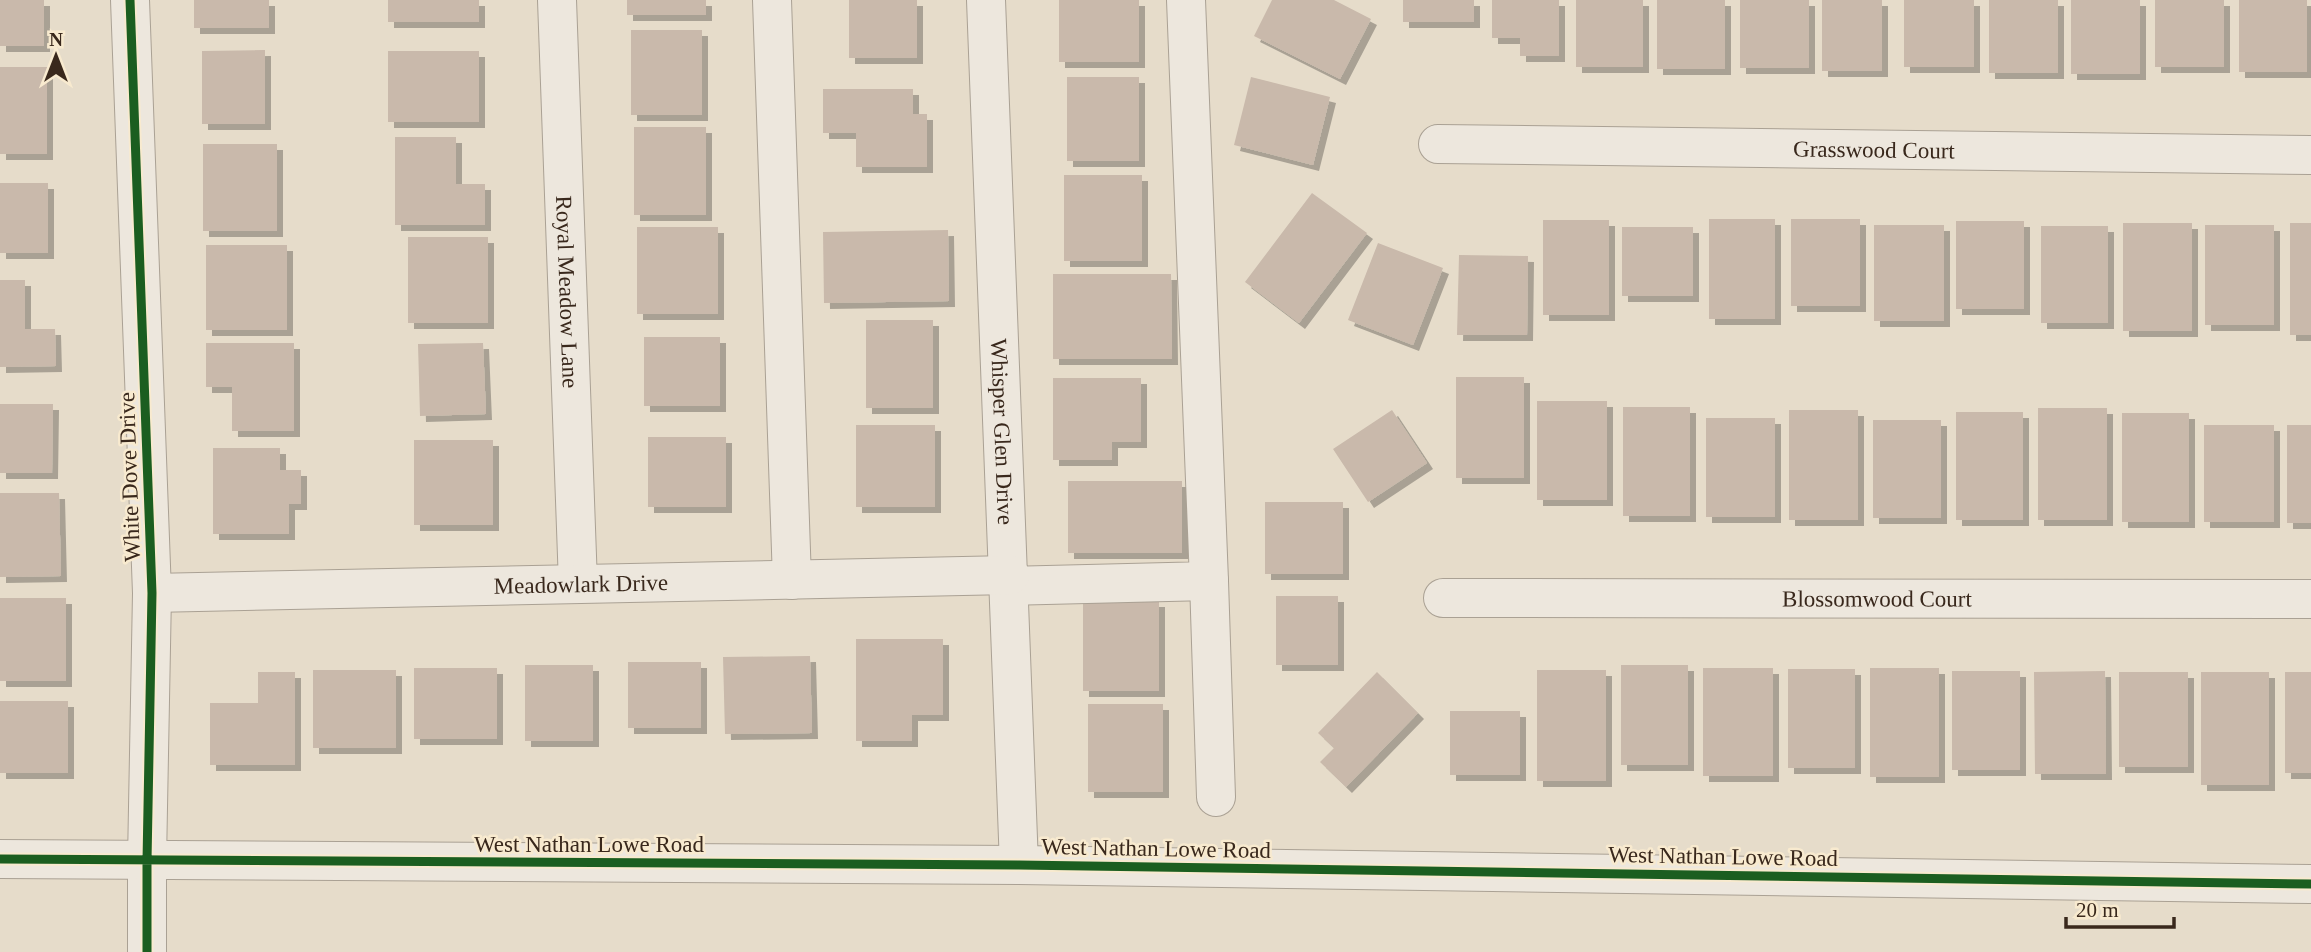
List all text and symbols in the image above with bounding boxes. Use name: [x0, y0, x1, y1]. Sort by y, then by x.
north arrow: [21, 21, 91, 91]
text: N: [49, 29, 63, 50]
street label: Grasswood Court: [1793, 136, 1956, 164]
street label: Royal Meadow Lane: [551, 195, 583, 389]
street label: Whisper Glen Drive: [986, 338, 1018, 525]
street label: White Dove Drive: [114, 392, 145, 562]
street label: Meadowlark Drive: [493, 570, 668, 599]
street label: Blossomwood Court: [1782, 586, 1973, 612]
street label: West Nathan Lowe Road: [474, 832, 705, 857]
street label: West Nathan Lowe Road: [1041, 834, 1272, 863]
street label: West Nathan Lowe Road: [1608, 842, 1839, 871]
scale bar: [2066, 886, 2174, 930]
text: 20 m: [2076, 898, 2119, 922]

